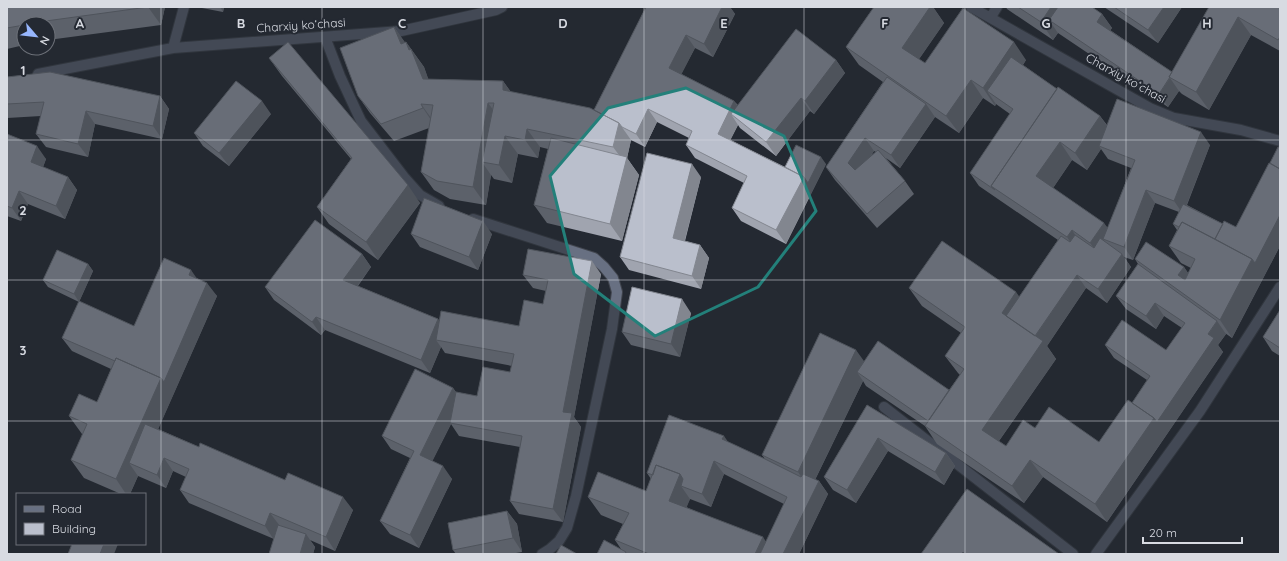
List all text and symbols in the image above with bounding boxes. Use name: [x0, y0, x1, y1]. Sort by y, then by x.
street label: Charxiy koʻchasi: [256, 14, 346, 36]
text: A: [76, 15, 85, 31]
text: B: [237, 15, 245, 31]
text: C: [398, 15, 406, 31]
text: D: [558, 15, 568, 31]
text: E: [720, 15, 728, 31]
text: F: [881, 15, 889, 31]
text: G: [1041, 15, 1051, 31]
text: H: [1202, 15, 1212, 31]
north arrow: [16, 16, 56, 56]
text: N: [37, 34, 53, 48]
street label: Charxiy koʻchasi: [1083, 50, 1169, 106]
text: 1: [20, 62, 26, 78]
text: 2: [19, 202, 27, 218]
text: 3: [20, 342, 27, 358]
legend: [16, 493, 146, 545]
text: Road: [52, 501, 82, 516]
scale bar: [1143, 519, 1242, 545]
text: Building: [52, 521, 96, 536]
text: 20 m: [1149, 525, 1177, 540]

